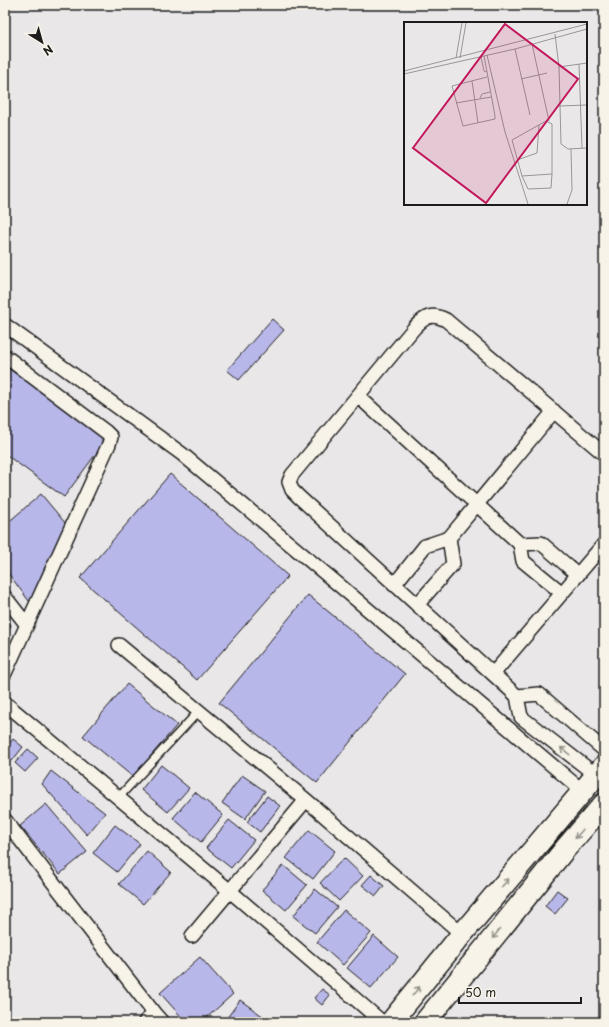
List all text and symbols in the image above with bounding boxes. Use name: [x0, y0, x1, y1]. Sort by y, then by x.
north arrow: [22, 22, 62, 62]
inset map: [404, 22, 587, 205]
text: N: [39, 41, 57, 60]
one-way arrow: [560, 747, 571, 755]
one-way arrow: [574, 829, 583, 839]
one-way arrow: [500, 878, 509, 888]
one-way arrow: [491, 929, 500, 940]
scale bar: [459, 979, 581, 1005]
text: 50 m: [465, 983, 496, 1001]
one-way arrow: [411, 986, 420, 997]

